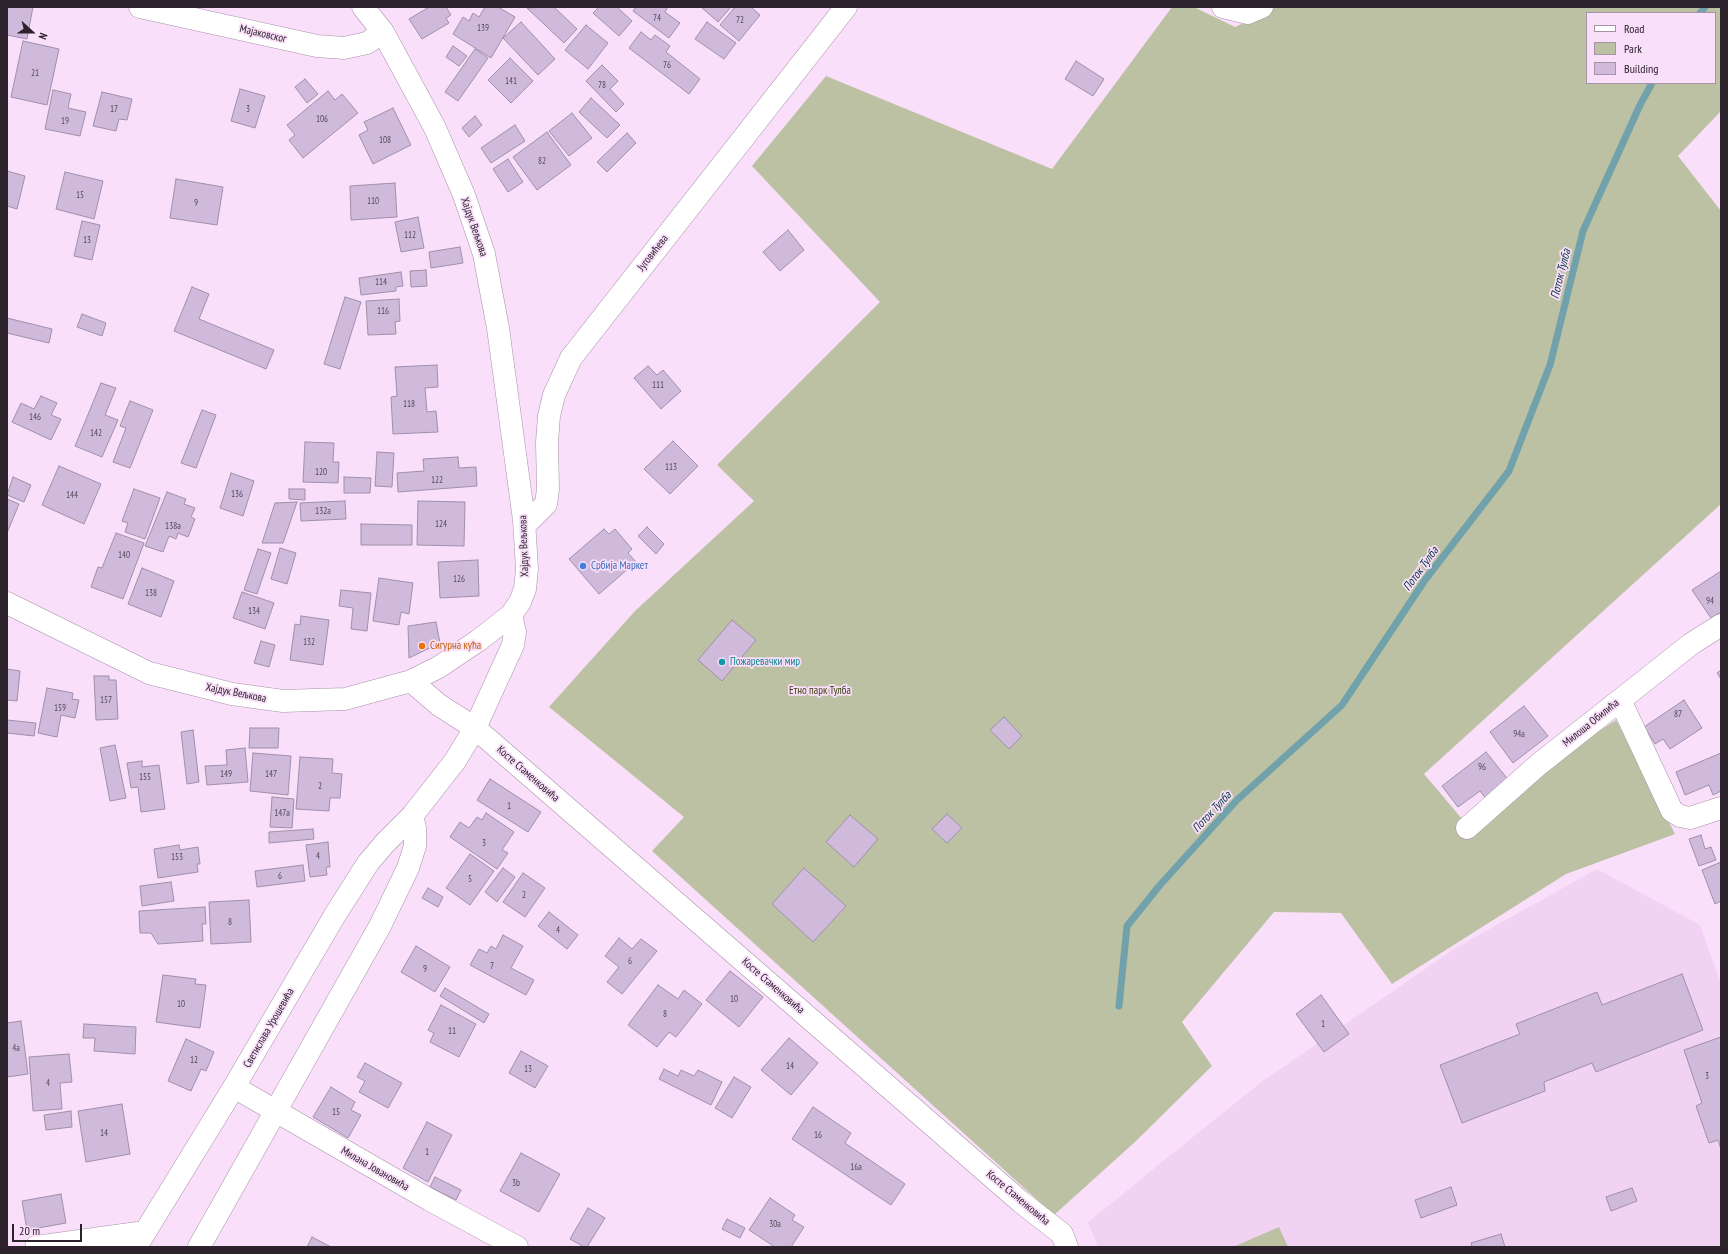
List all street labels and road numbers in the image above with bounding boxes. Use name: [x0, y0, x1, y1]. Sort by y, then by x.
street label: Мајаковског: [238, 22, 288, 46]
street label: Хајдук Вељкова: [458, 196, 490, 258]
street label: Југовићева: [635, 232, 671, 274]
street label: Хајдук Вељкова: [516, 515, 532, 577]
street label: Хајдук Вељкова: [204, 681, 268, 705]
street label: Милоша Обилића: [1560, 696, 1622, 750]
street label: Косте Стаменковића: [494, 743, 562, 805]
street label: Косте Стаменковића: [739, 955, 807, 1017]
street label: Светислава Урошевића: [241, 986, 297, 1070]
street label: Милана Јовановића: [339, 1144, 411, 1194]
street label: Косте Стаменковића: [984, 1168, 1052, 1228]

